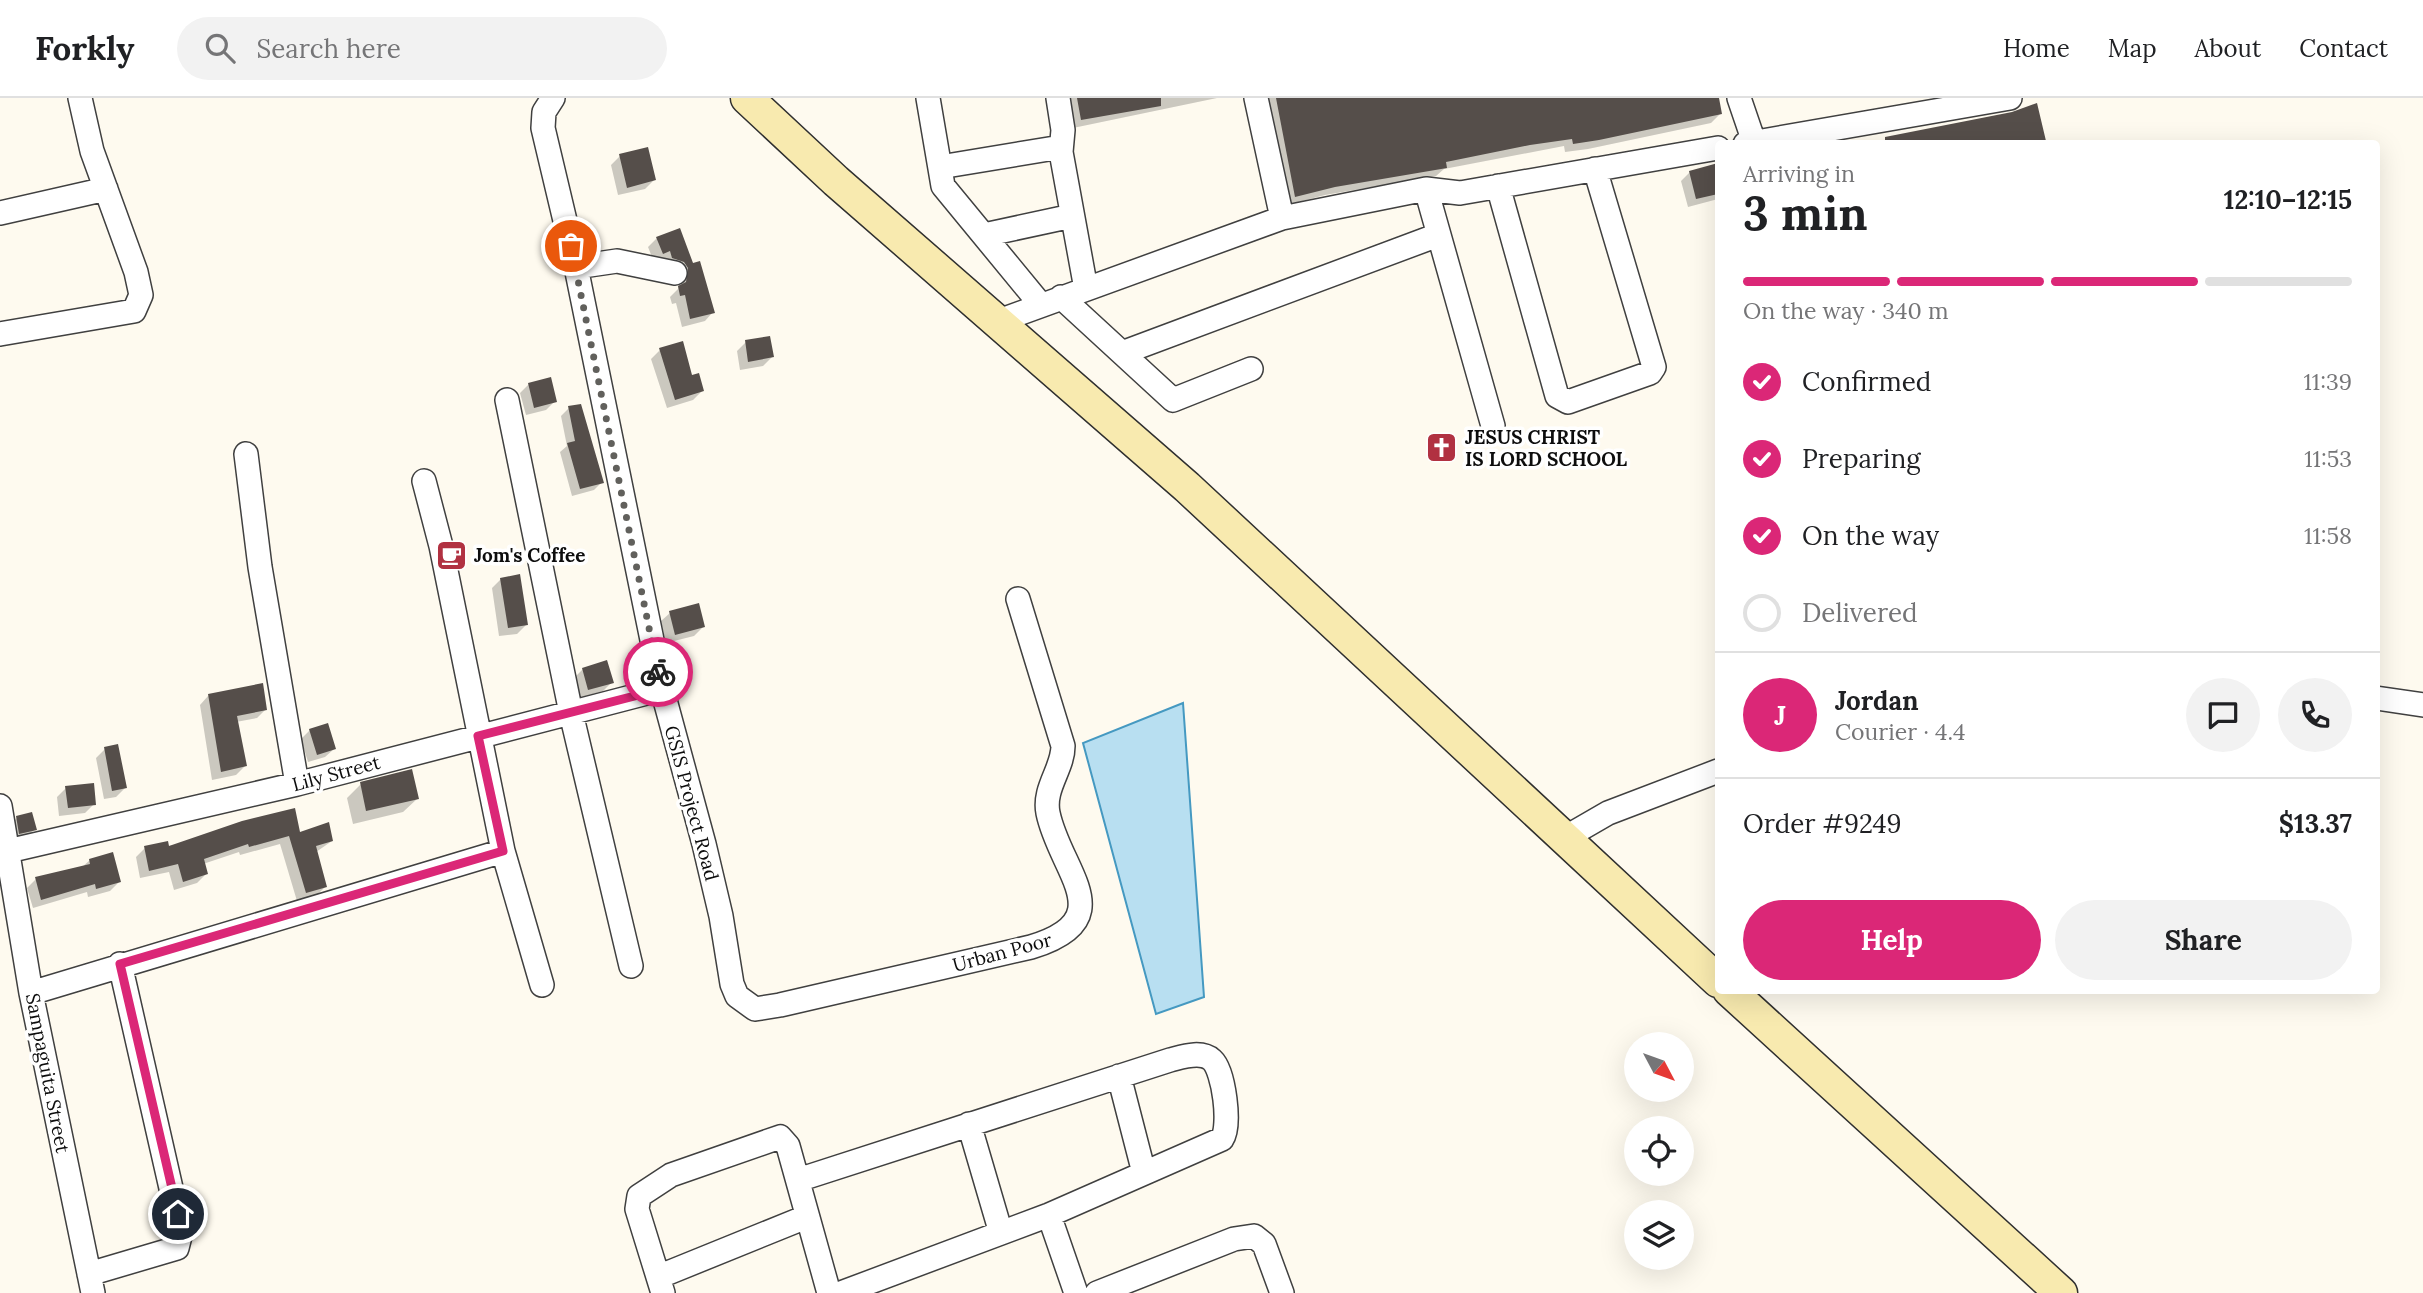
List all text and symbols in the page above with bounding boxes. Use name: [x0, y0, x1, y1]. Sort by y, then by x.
search box: [177, 17, 667, 80]
text: Forkly: [35, 27, 135, 69]
icon: search: [201, 29, 239, 67]
text: Search here: [257, 32, 401, 65]
text: Home: [2003, 33, 2070, 64]
text: Map: [2108, 33, 2157, 64]
text: About: [2195, 33, 2261, 64]
text: Contact: [2299, 33, 2388, 64]
text: Arriving in: [1743, 159, 1855, 188]
text: 12:10–12:15: [2224, 183, 2352, 216]
text: 3 min: [1743, 184, 1868, 243]
pin: [541, 216, 601, 276]
icon: bag: [552, 227, 590, 265]
text: On the way · 340 m: [1743, 296, 1948, 325]
icon: check: [1743, 363, 1781, 401]
text: Confirmed: [1802, 365, 1931, 398]
text: 11:39: [2303, 367, 2352, 396]
place label: JESUS CHRIST IS LORD SCHOOL: [1465, 425, 1628, 471]
church icon: JESUS CHRIST IS LORD SCHOOL: [1425, 431, 1459, 465]
icon: check: [1743, 440, 1781, 478]
text: Preparing: [1802, 442, 1921, 475]
text: 11:53: [2304, 444, 2352, 473]
icon: check: [1743, 517, 1781, 555]
text: On the way: [1802, 519, 1939, 552]
text: 11:58: [2304, 521, 2352, 550]
cafe icon: Jom's Coffee: [434, 538, 468, 572]
place label: Jom's Coffee: [474, 543, 585, 567]
text: Delivered: [1802, 596, 1918, 629]
courier: [623, 637, 693, 707]
icon: bike: [639, 653, 677, 691]
button: chat: [2186, 678, 2260, 752]
button: phone: [2278, 678, 2352, 752]
text: Jordan: [1835, 684, 1919, 717]
text: J: [1774, 699, 1786, 732]
text: Courier · 4.4: [1835, 717, 1966, 746]
street label: GSIS Project Road: [660, 723, 724, 883]
street label: Lily Street: [289, 750, 383, 796]
text: Order #9249: [1743, 807, 1902, 840]
text: $13.37: [2279, 807, 2352, 840]
button: Help: [1743, 900, 2041, 980]
button: Share: [2055, 900, 2352, 980]
street label: Urban Poor: [950, 927, 1055, 977]
street label: Sampaguita Street: [21, 991, 75, 1156]
north arrow: [1624, 1032, 1694, 1102]
map controls: [1624, 1032, 1694, 1270]
button: locate: [1624, 1116, 1694, 1186]
pin: [148, 1184, 208, 1244]
icon: home: [159, 1195, 197, 1233]
button: layers: [1624, 1200, 1694, 1270]

